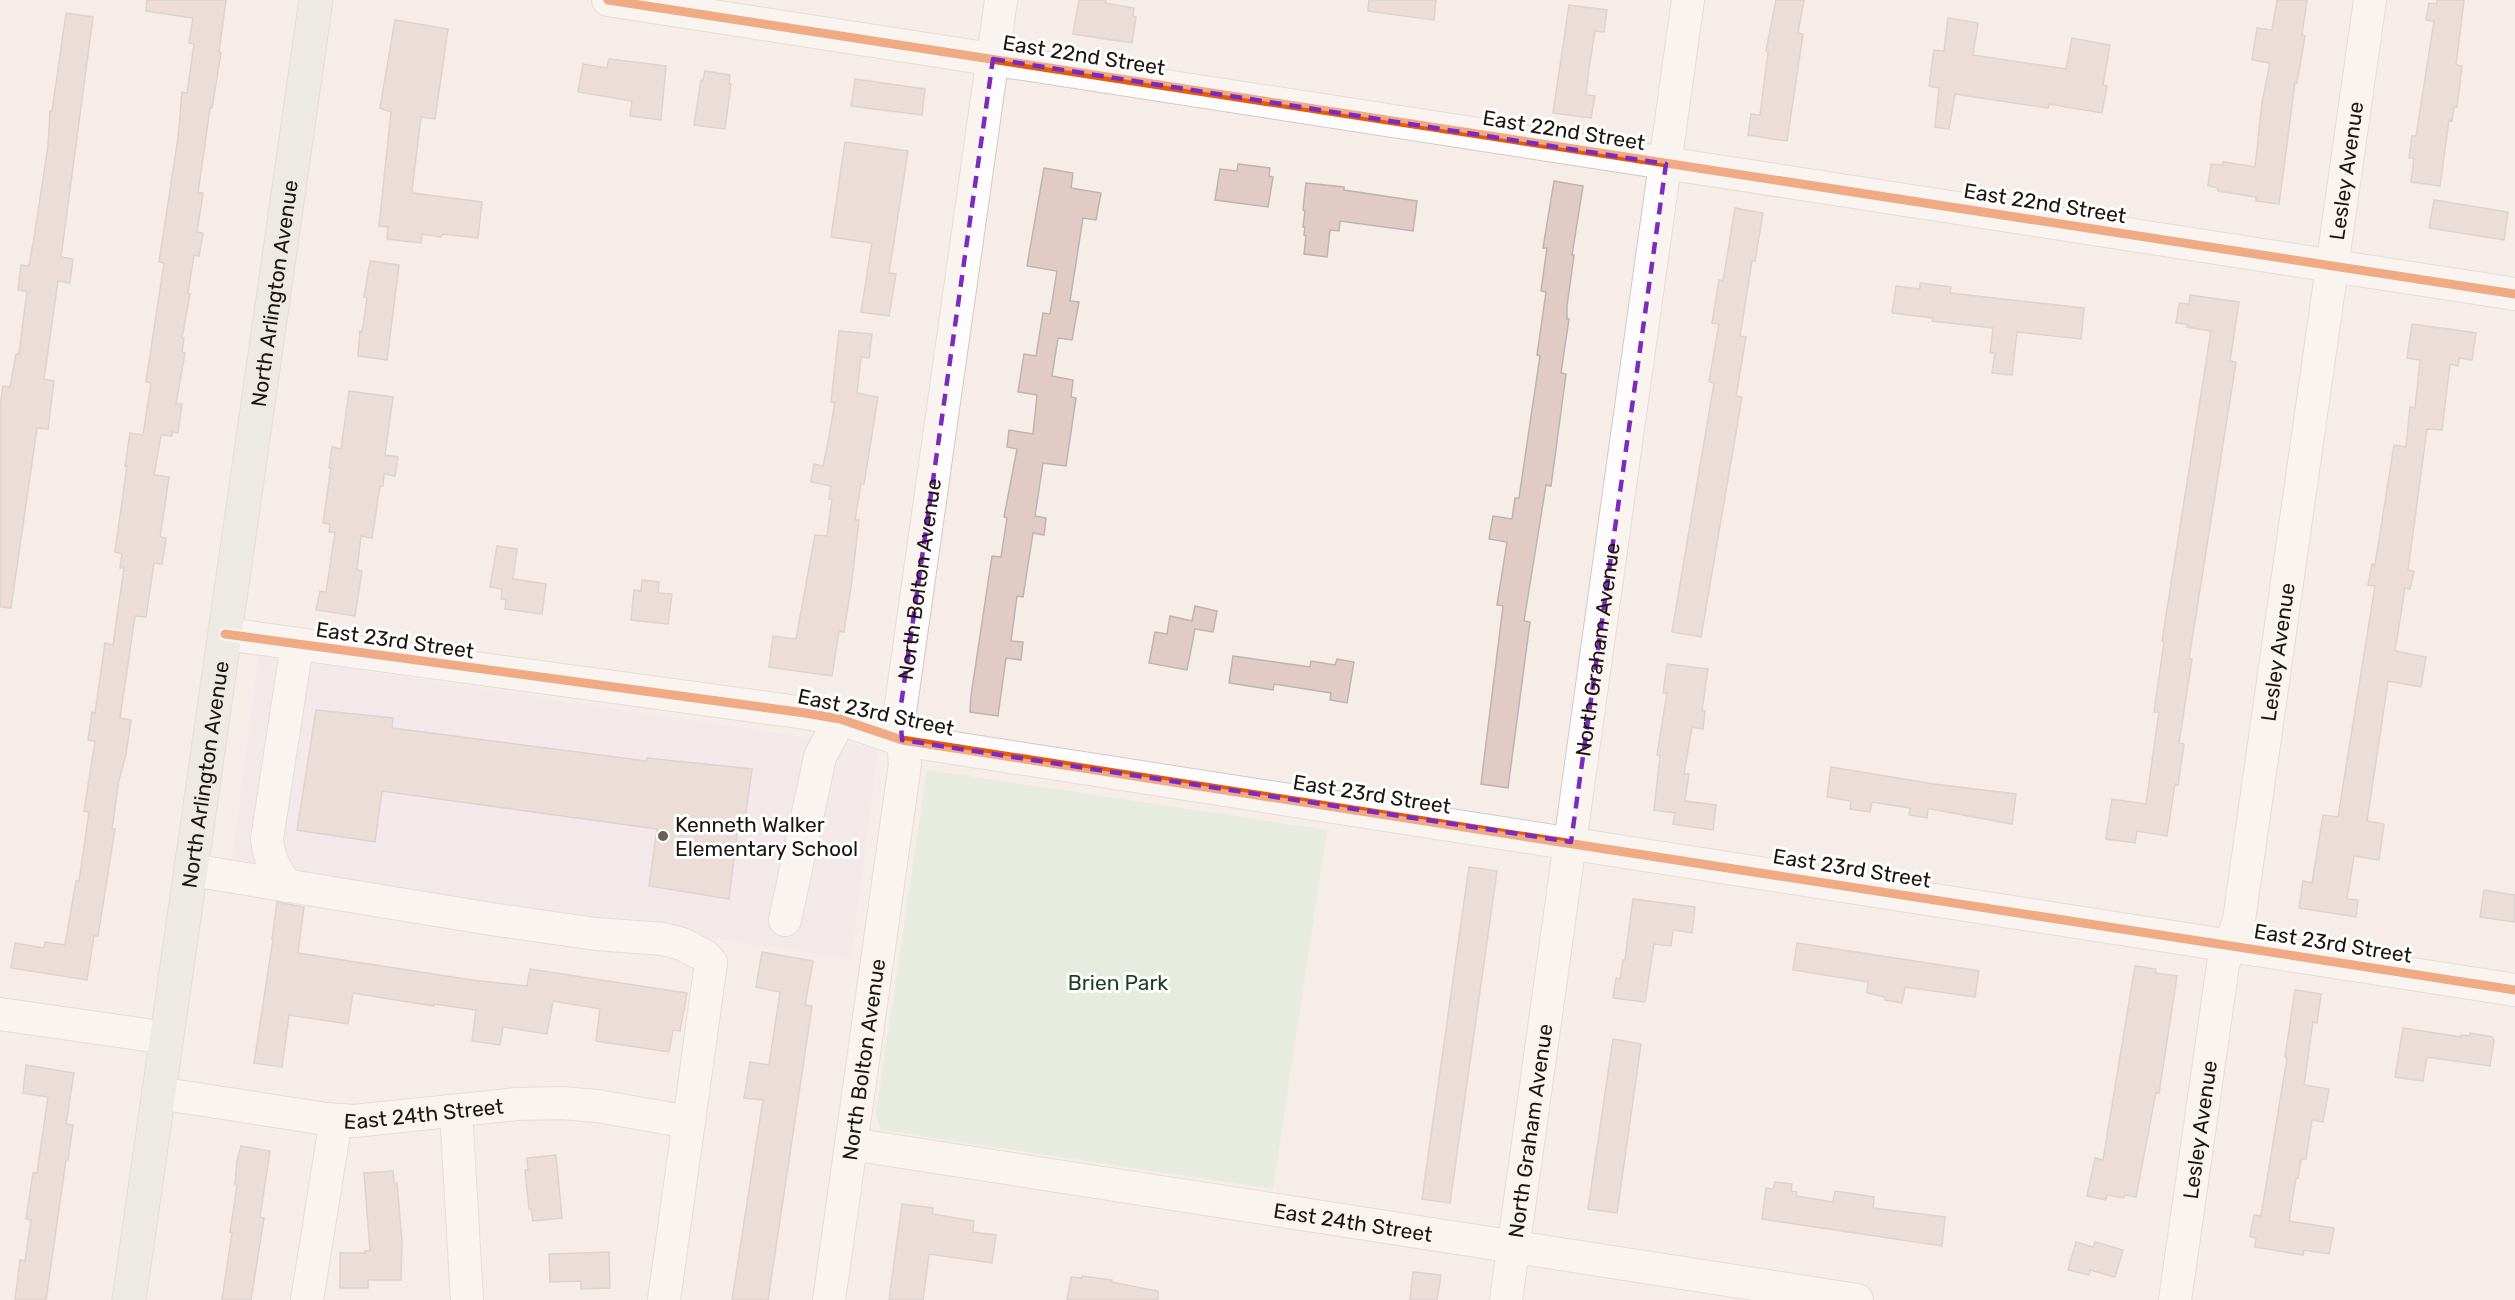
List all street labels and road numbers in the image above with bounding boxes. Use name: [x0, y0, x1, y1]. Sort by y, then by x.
street label: East 22nd Street: [1001, 30, 1167, 80]
street label: Lesley Avenue: [2323, 100, 2368, 242]
street label: East 22nd Street: [1481, 105, 1647, 155]
street label: North Arlington Avenue: [245, 178, 302, 408]
street label: East 22nd Street: [1962, 178, 2128, 228]
street label: North Bolton Avenue: [892, 477, 946, 681]
street label: North Graham Avenue: [1570, 541, 1624, 758]
street label: Lesley Avenue: [2255, 581, 2299, 723]
street label: East 23rd Street: [314, 617, 476, 663]
street label: North Arlington Avenue: [176, 659, 233, 890]
street label: East 23rd Street: [795, 683, 957, 741]
street label: East 23rd Street: [1291, 769, 1453, 819]
street label: East 23rd Street: [1771, 843, 1933, 893]
street label: East 23rd Street: [2252, 918, 2414, 968]
street label: North Bolton Avenue: [836, 957, 890, 1162]
street label: North Graham Avenue: [1502, 1022, 1557, 1239]
street label: Lesley Avenue: [2177, 1059, 2222, 1201]
street label: East 24th Street: [343, 1093, 505, 1134]
street label: East 24th Street: [1272, 1197, 1434, 1246]

